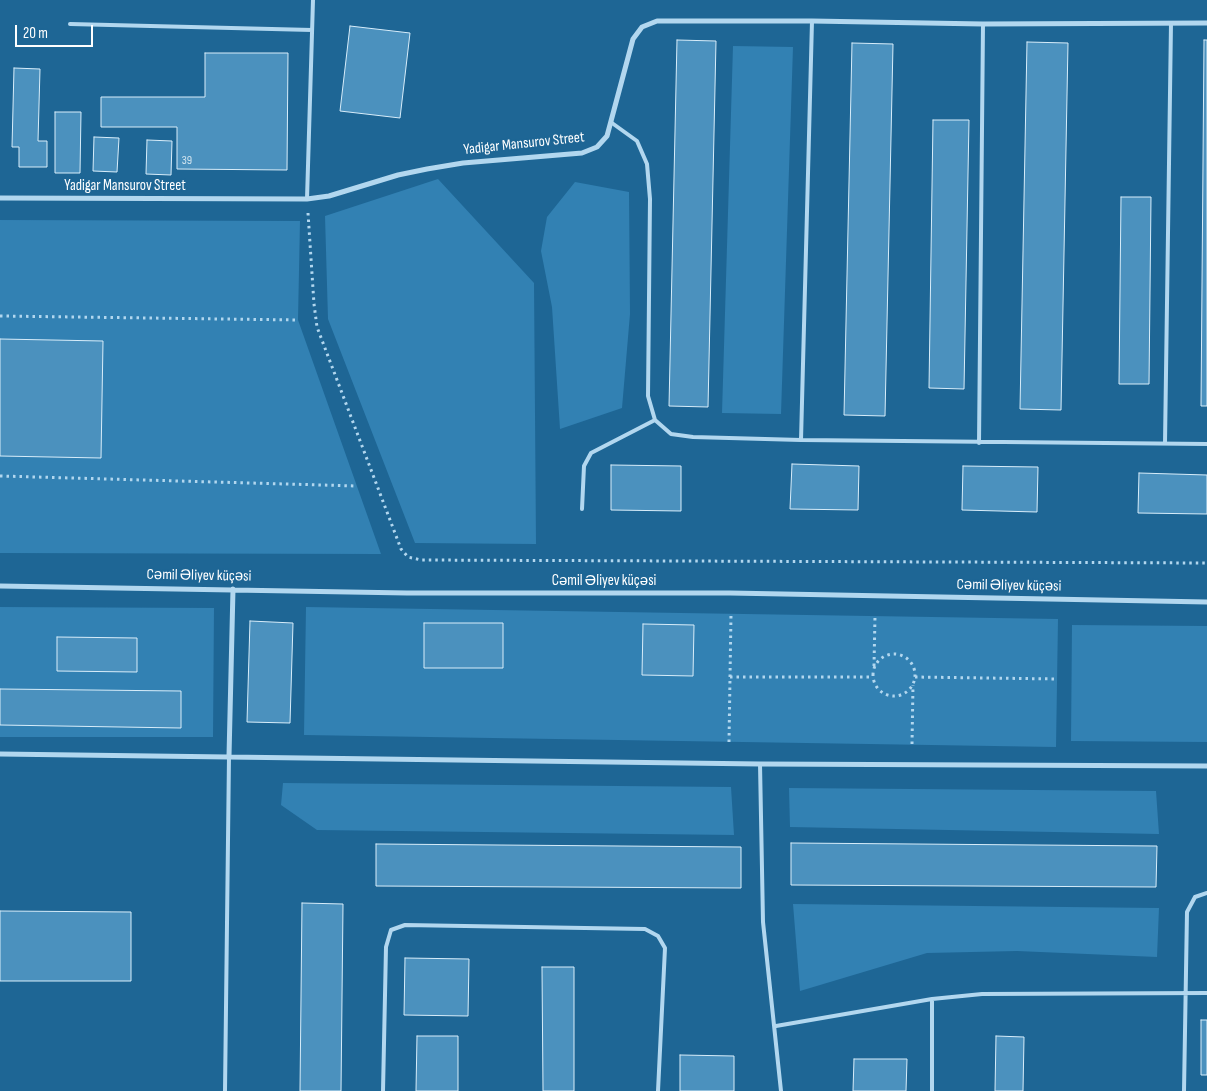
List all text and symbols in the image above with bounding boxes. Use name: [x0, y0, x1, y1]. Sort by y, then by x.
scale bar: [18, 15, 95, 47]
text: 20 m: [23, 24, 48, 43]
street label: Yadigar Mansurov Street: [463, 129, 585, 159]
house number: 39: [182, 154, 192, 168]
street label: Yadigar Mansurov Street: [64, 177, 186, 195]
street label: Cəmil Əliyev küçəsi: [147, 566, 251, 586]
street label: Cəmil Əliyev küçəsi: [552, 572, 656, 590]
street label: Cəmil Əliyev küçəsi: [957, 576, 1061, 596]

